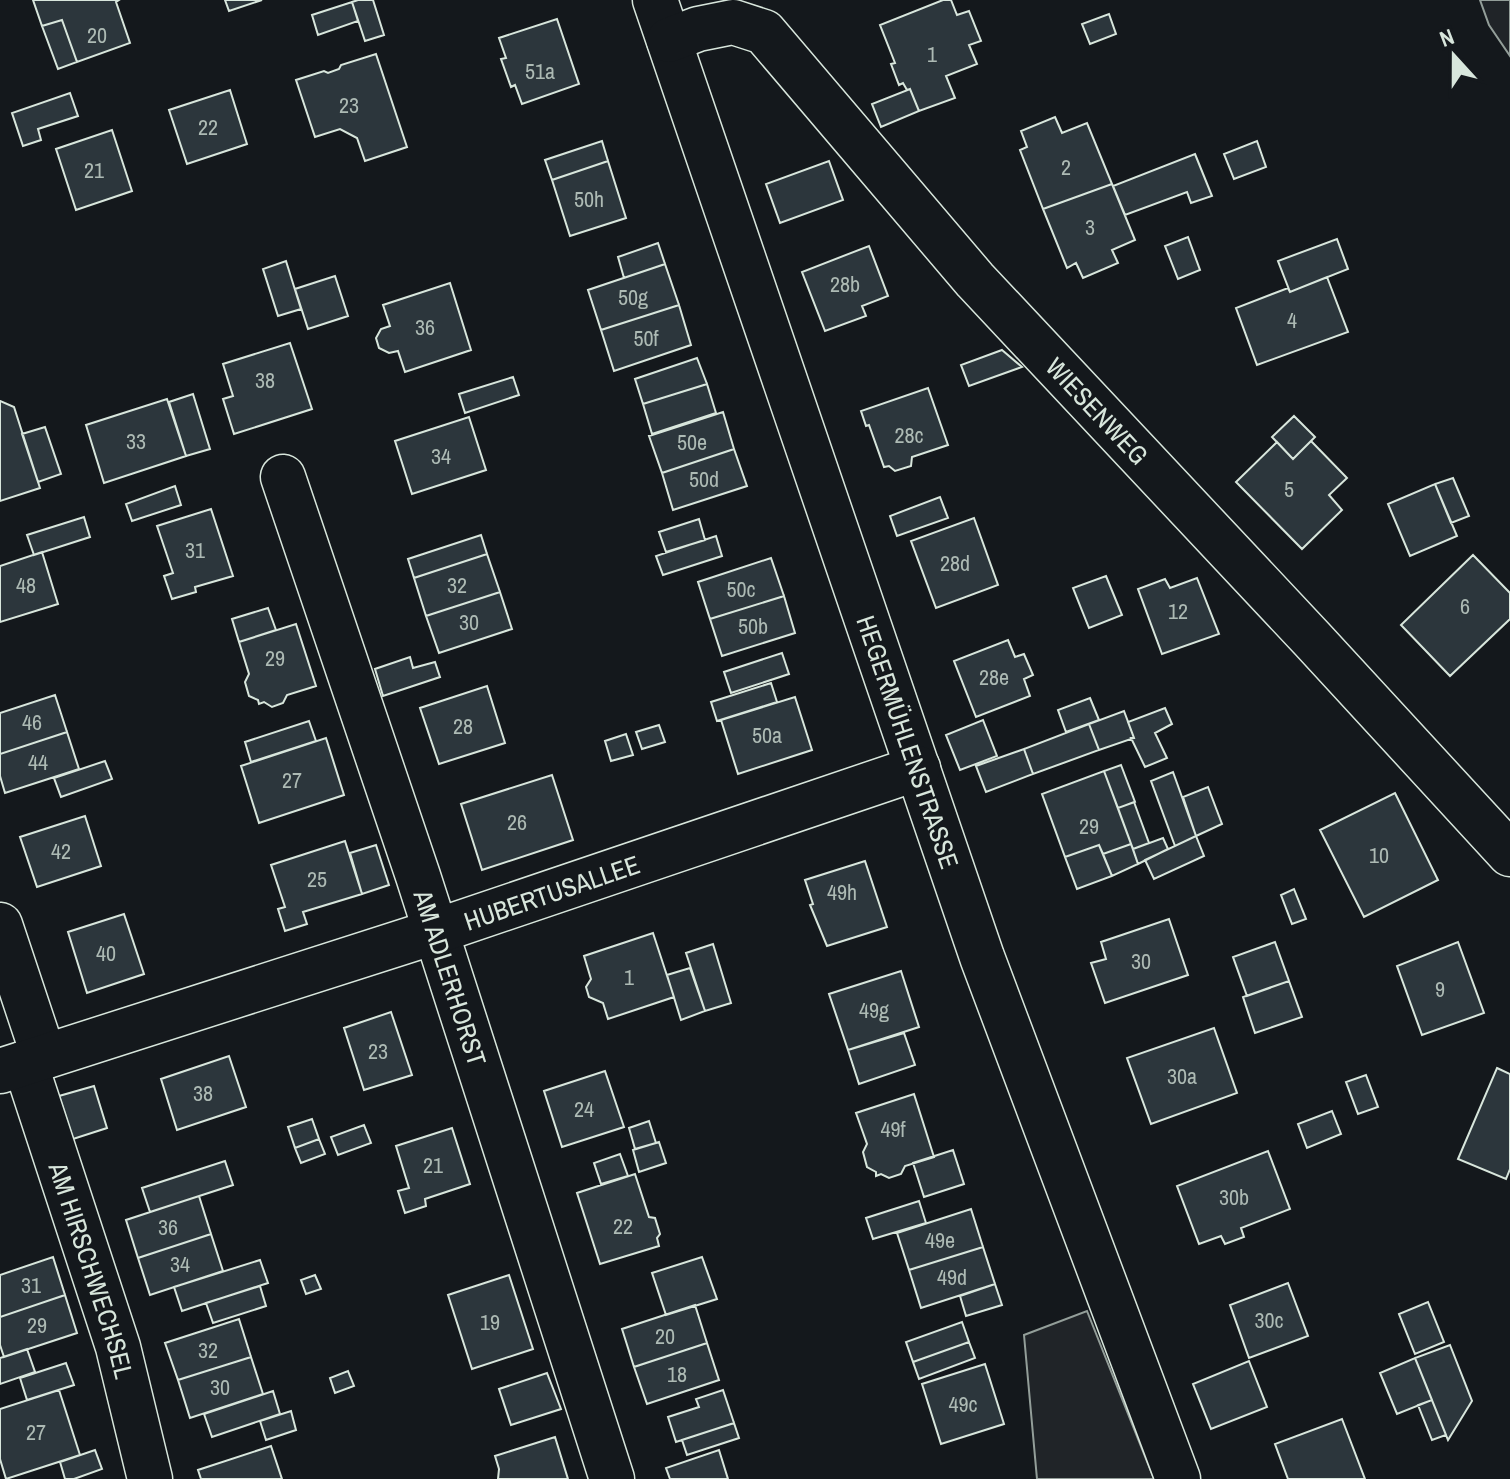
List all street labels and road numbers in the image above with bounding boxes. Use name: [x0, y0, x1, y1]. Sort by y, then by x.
street label: WIESENWEG: [1039, 349, 1157, 472]
street label: HEGERMÜHLENSTRASSE: [849, 611, 968, 873]
street label: HUBERTUSALLEE: [459, 846, 644, 938]
street label: AM ADLERHORST: [406, 884, 495, 1070]
street label: AM HIRSCHWECHSEL: [41, 1157, 143, 1382]

